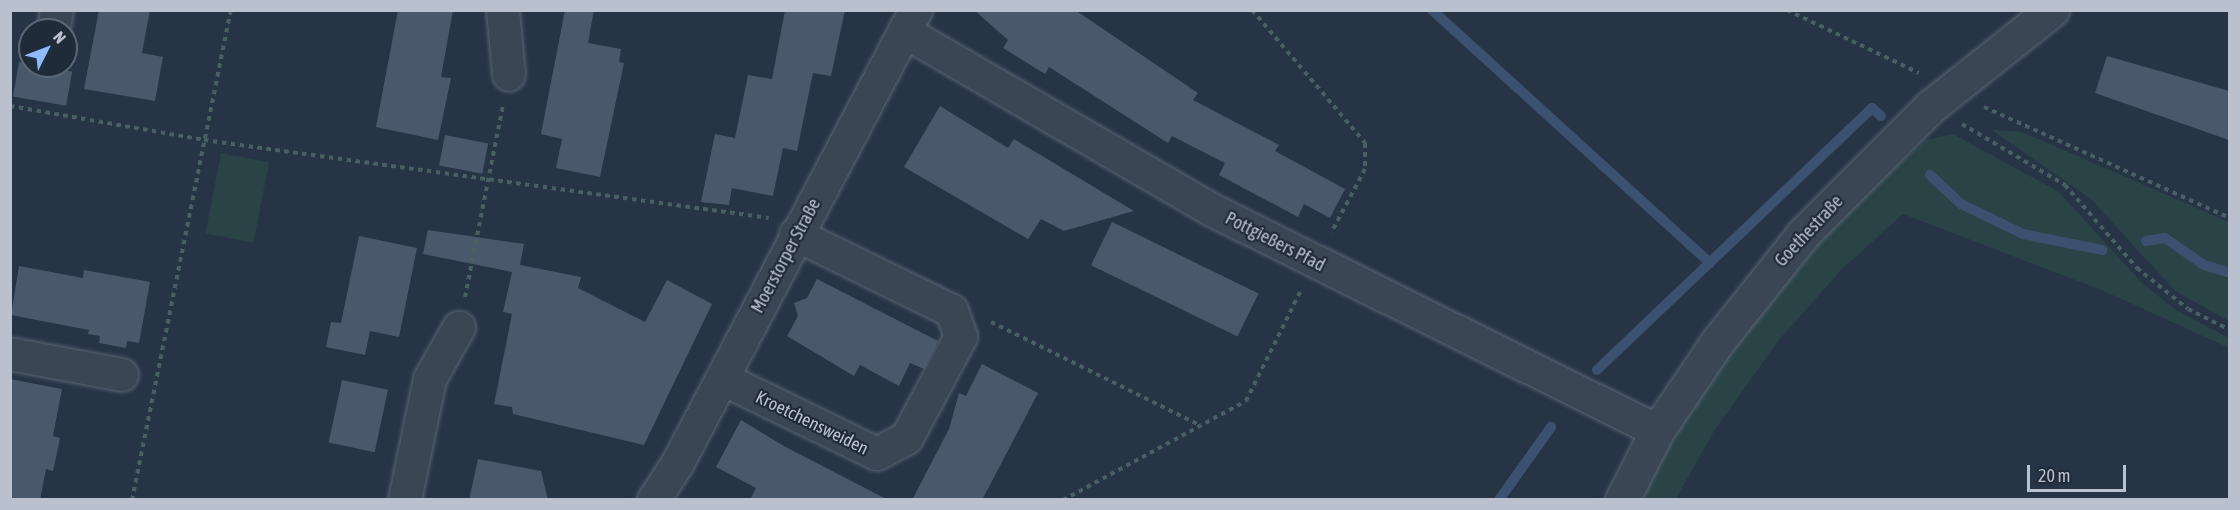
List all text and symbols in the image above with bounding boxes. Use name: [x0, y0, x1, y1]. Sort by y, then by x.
north arrow: [18, 18, 78, 78]
text: N: [50, 28, 70, 47]
street label: Goethestraße: [1770, 191, 1848, 271]
street label: Moerstorper Straße: [747, 195, 825, 317]
street label: Pottgießers Pfad: [1222, 208, 1328, 276]
street label: Kroetchensweiden: [752, 386, 872, 460]
scale bar: [2030, 453, 2129, 491]
text: 20 m: [2038, 465, 2070, 486]

